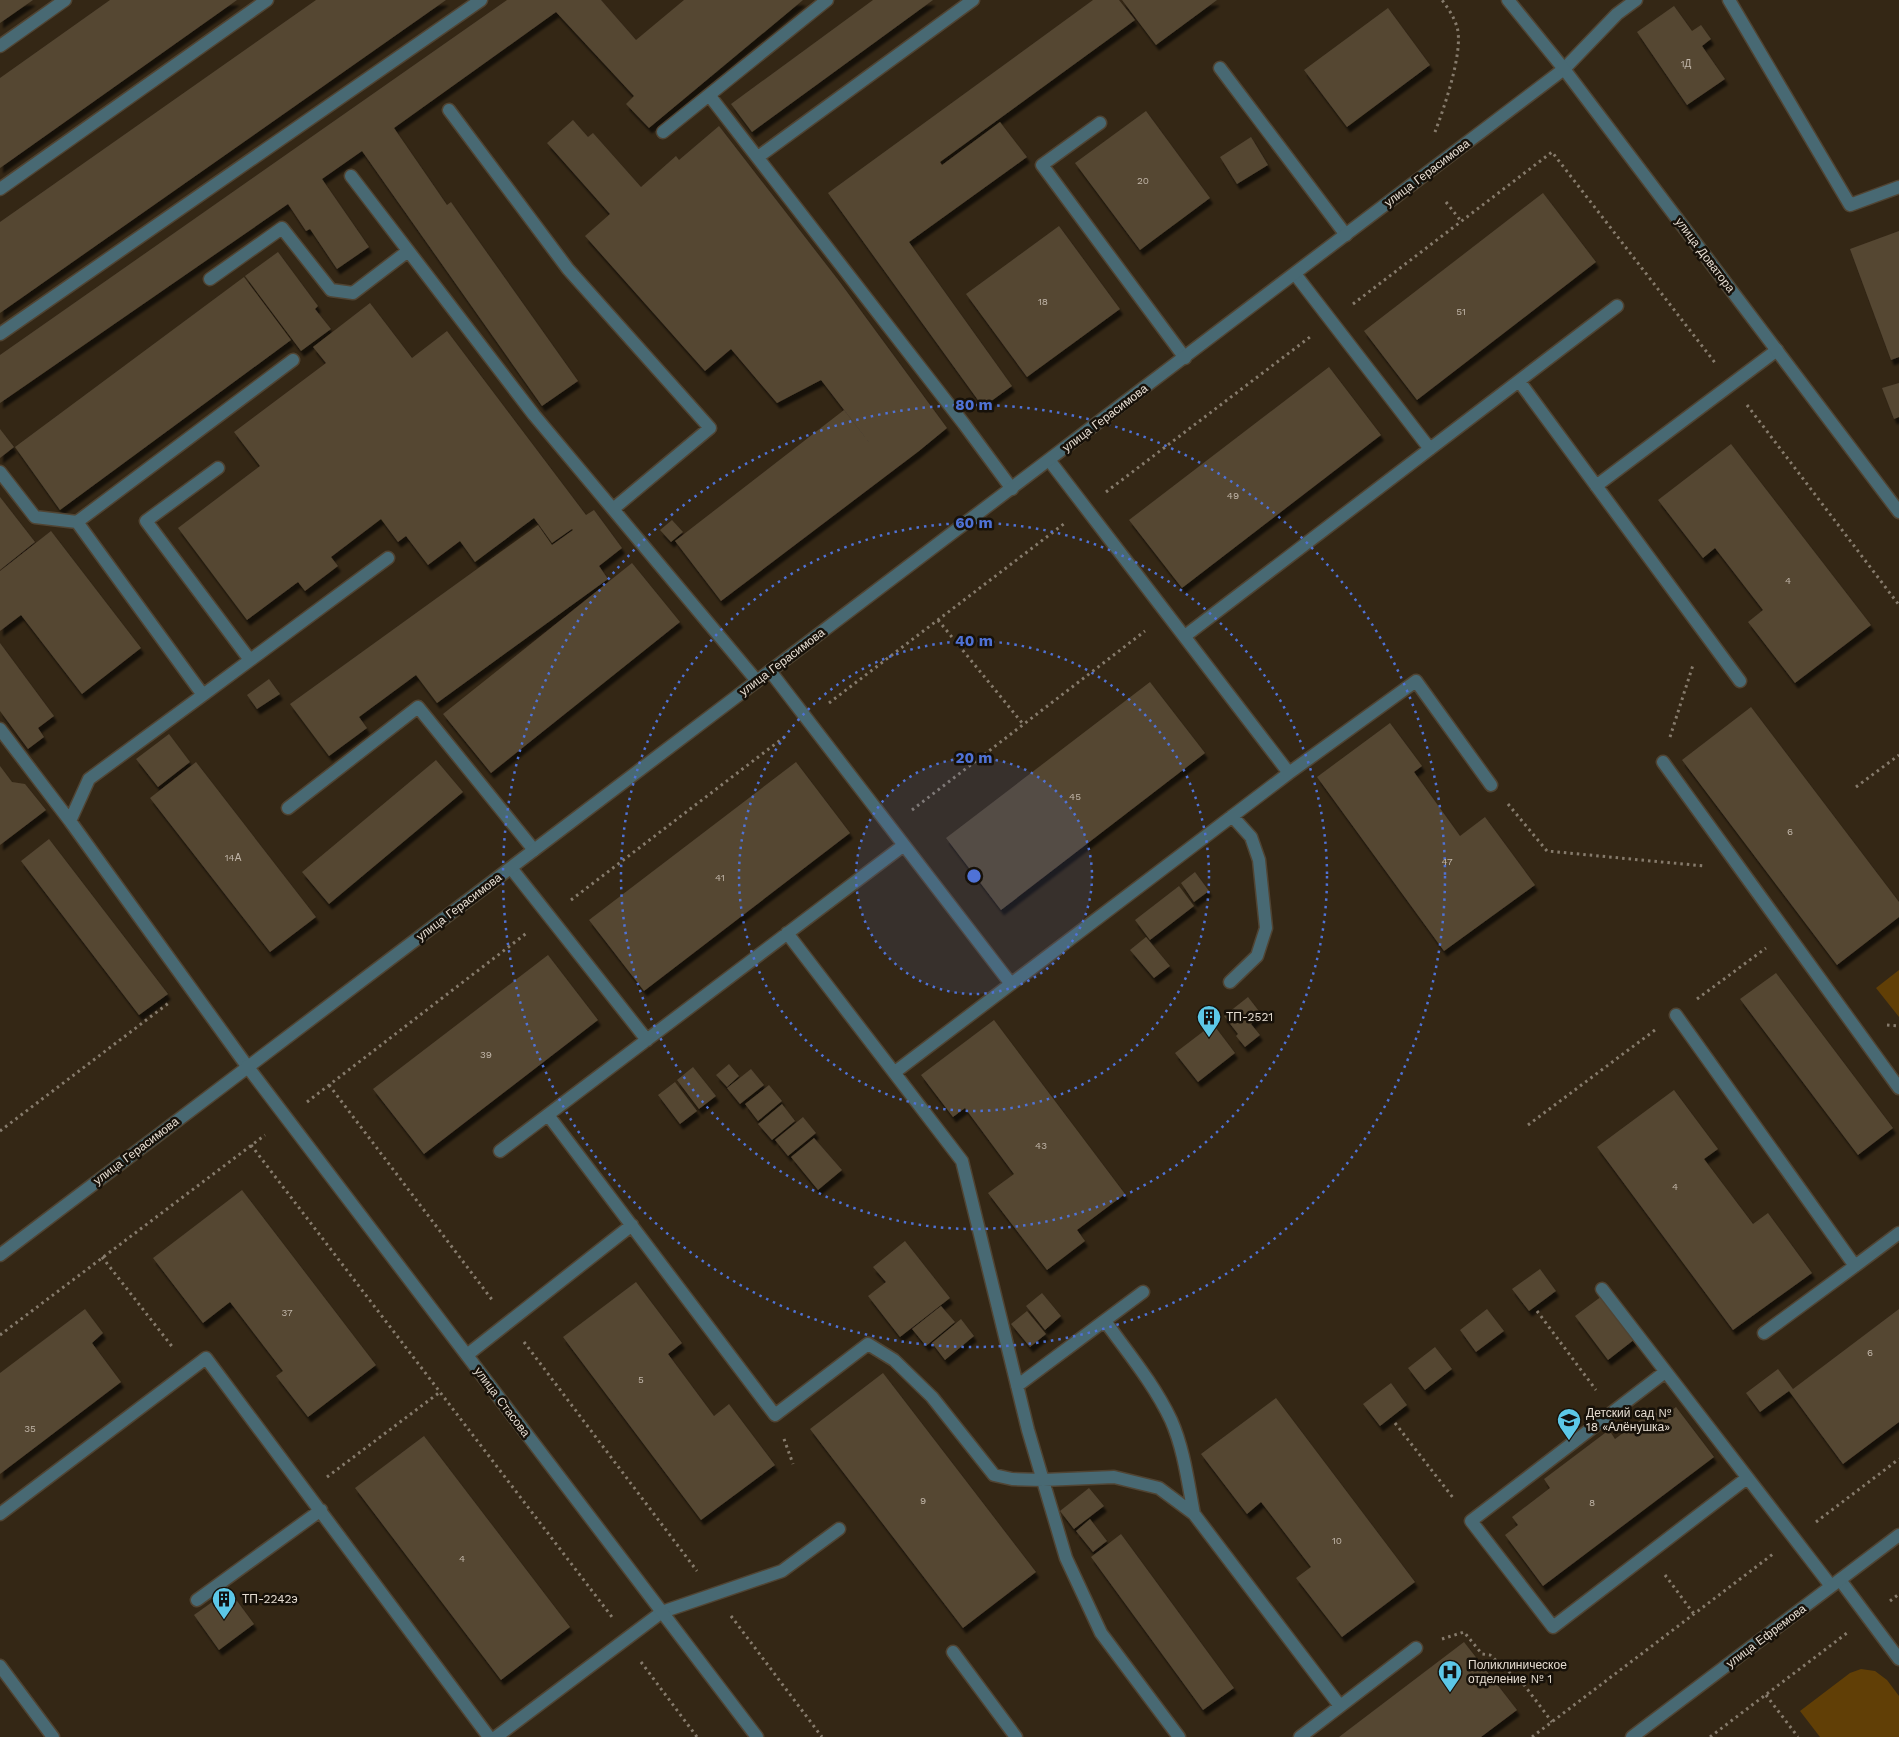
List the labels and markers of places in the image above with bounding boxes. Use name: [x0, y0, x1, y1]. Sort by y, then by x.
centre of rings: [965, 867, 983, 885]
building icon: ТП-2521: [1196, 1004, 1222, 1038]
place label: ТП-2521: [1226, 1010, 1273, 1024]
place label: Детский сад № 18 «Алёнушка»: [1586, 1406, 1671, 1434]
school or university icon: Детский сад № 18 «Алёнушка»: [1556, 1407, 1582, 1441]
building icon: ТП-2242э: [211, 1586, 237, 1620]
place label: ТП-2242э: [242, 1592, 298, 1606]
place label: Поликлиническое отделение № 1: [1468, 1658, 1567, 1686]
hospital icon: Поликлиническое отделение № 1: [1437, 1659, 1463, 1693]

